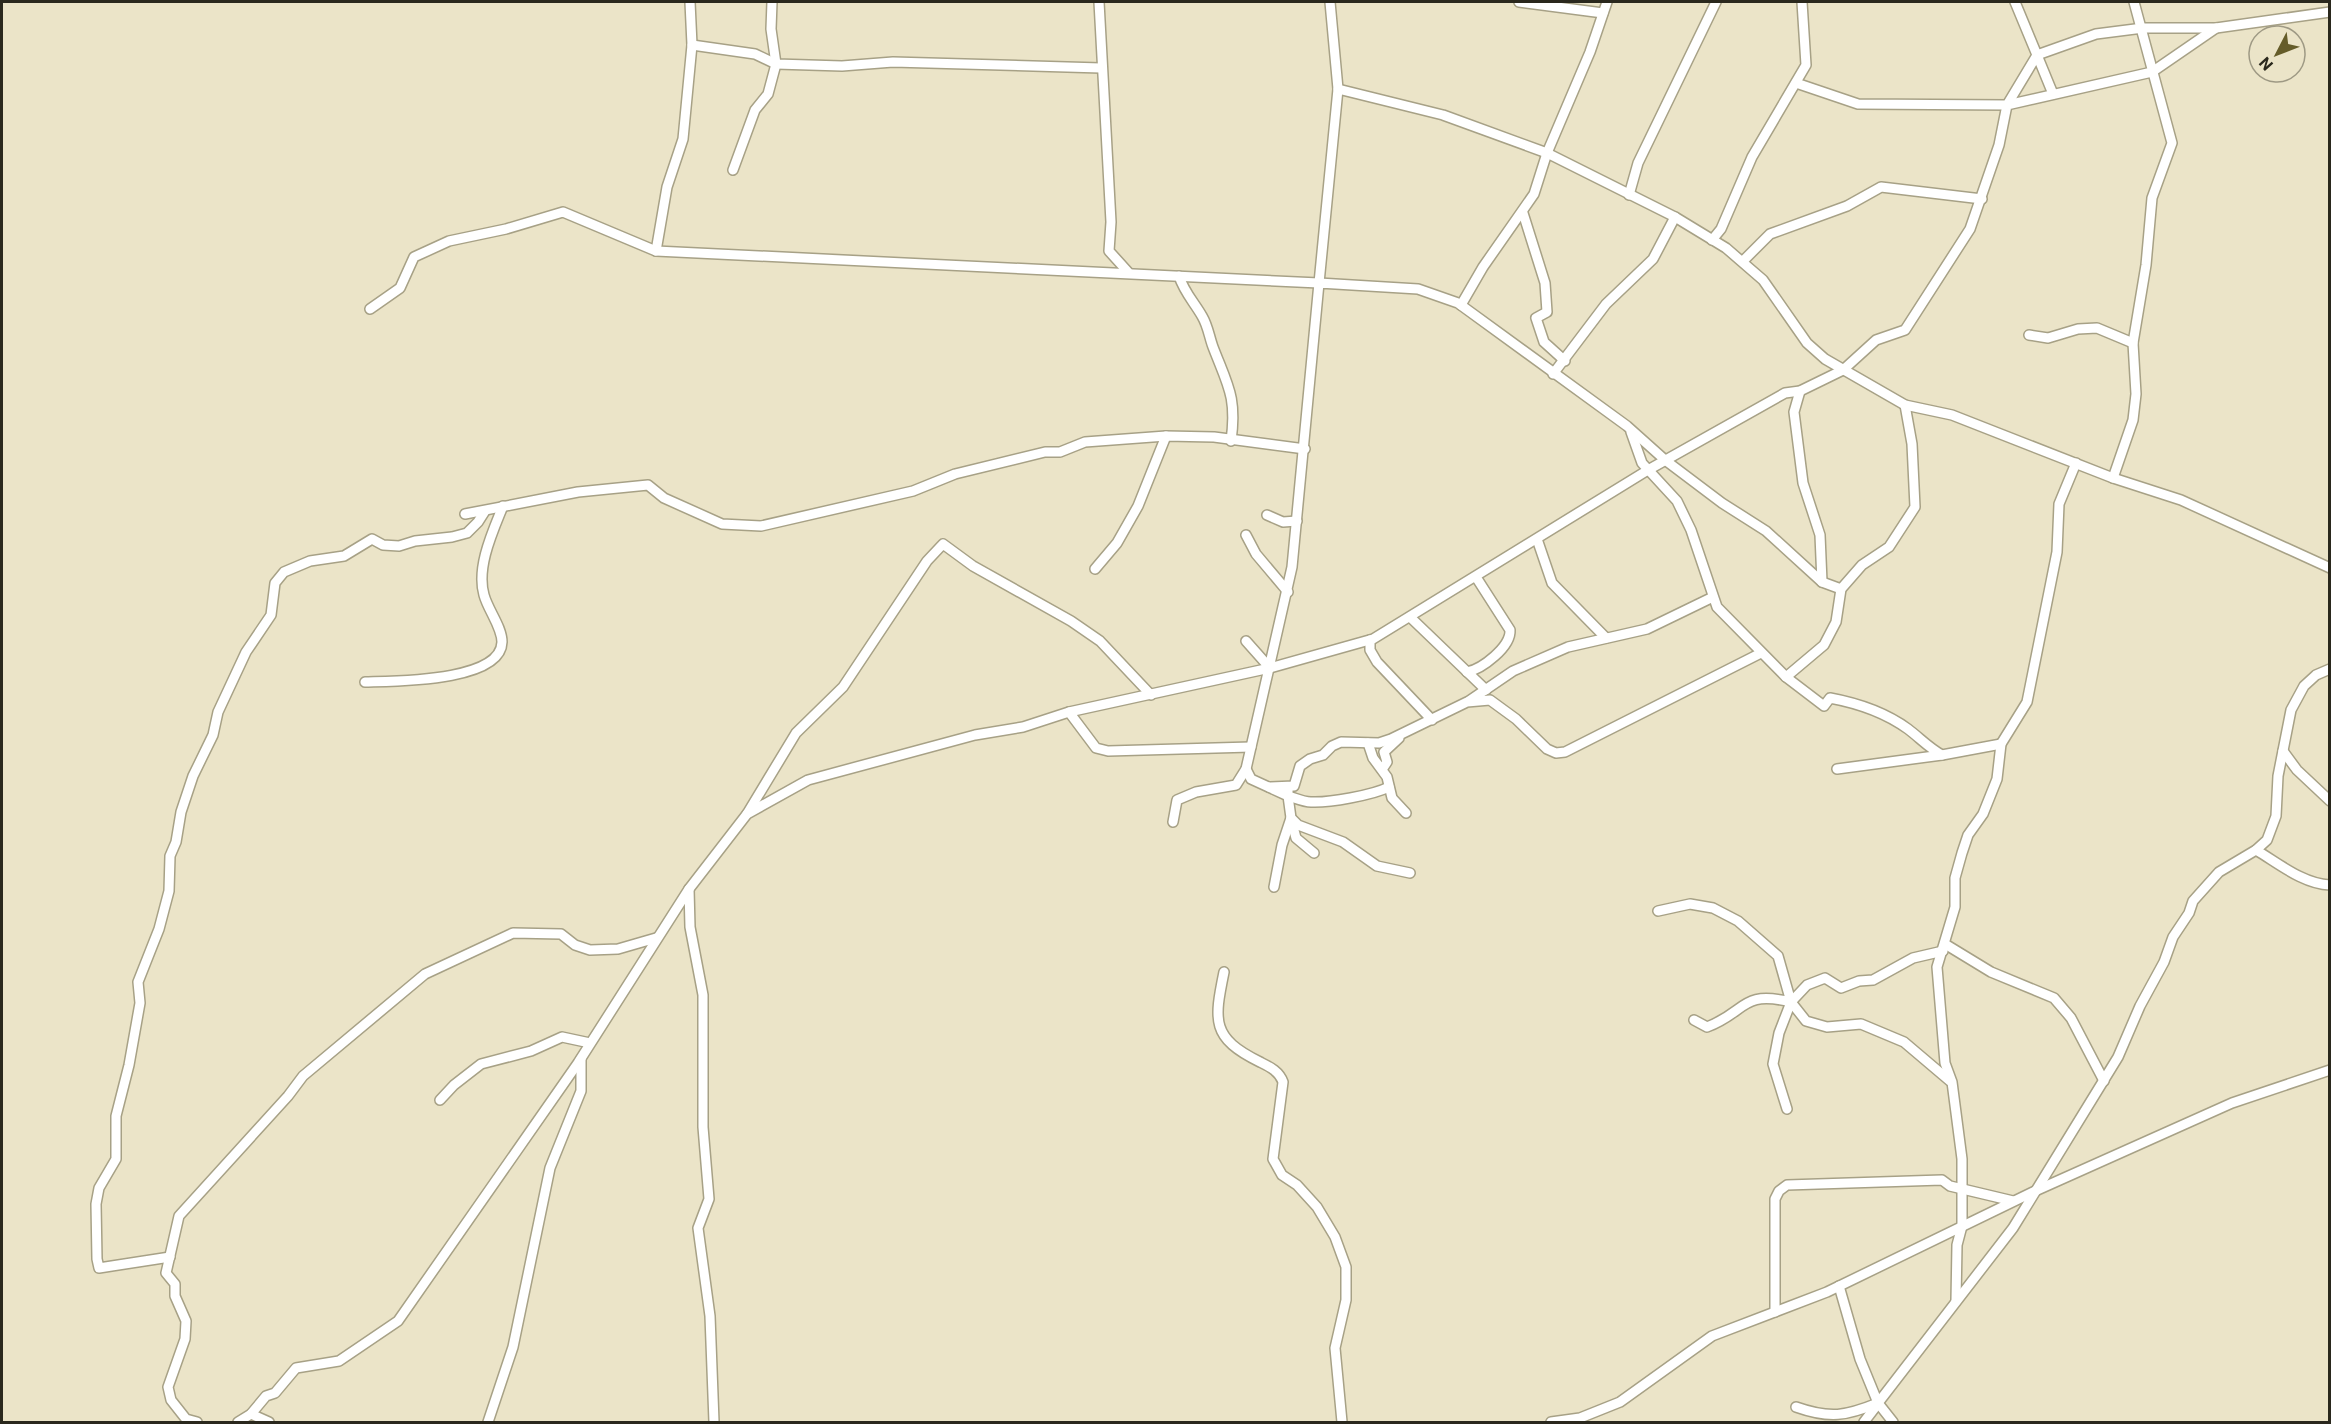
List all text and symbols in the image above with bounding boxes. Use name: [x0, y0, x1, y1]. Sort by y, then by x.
north arrow: [2247, 24, 2307, 84]
text: N: [2255, 53, 2277, 74]

